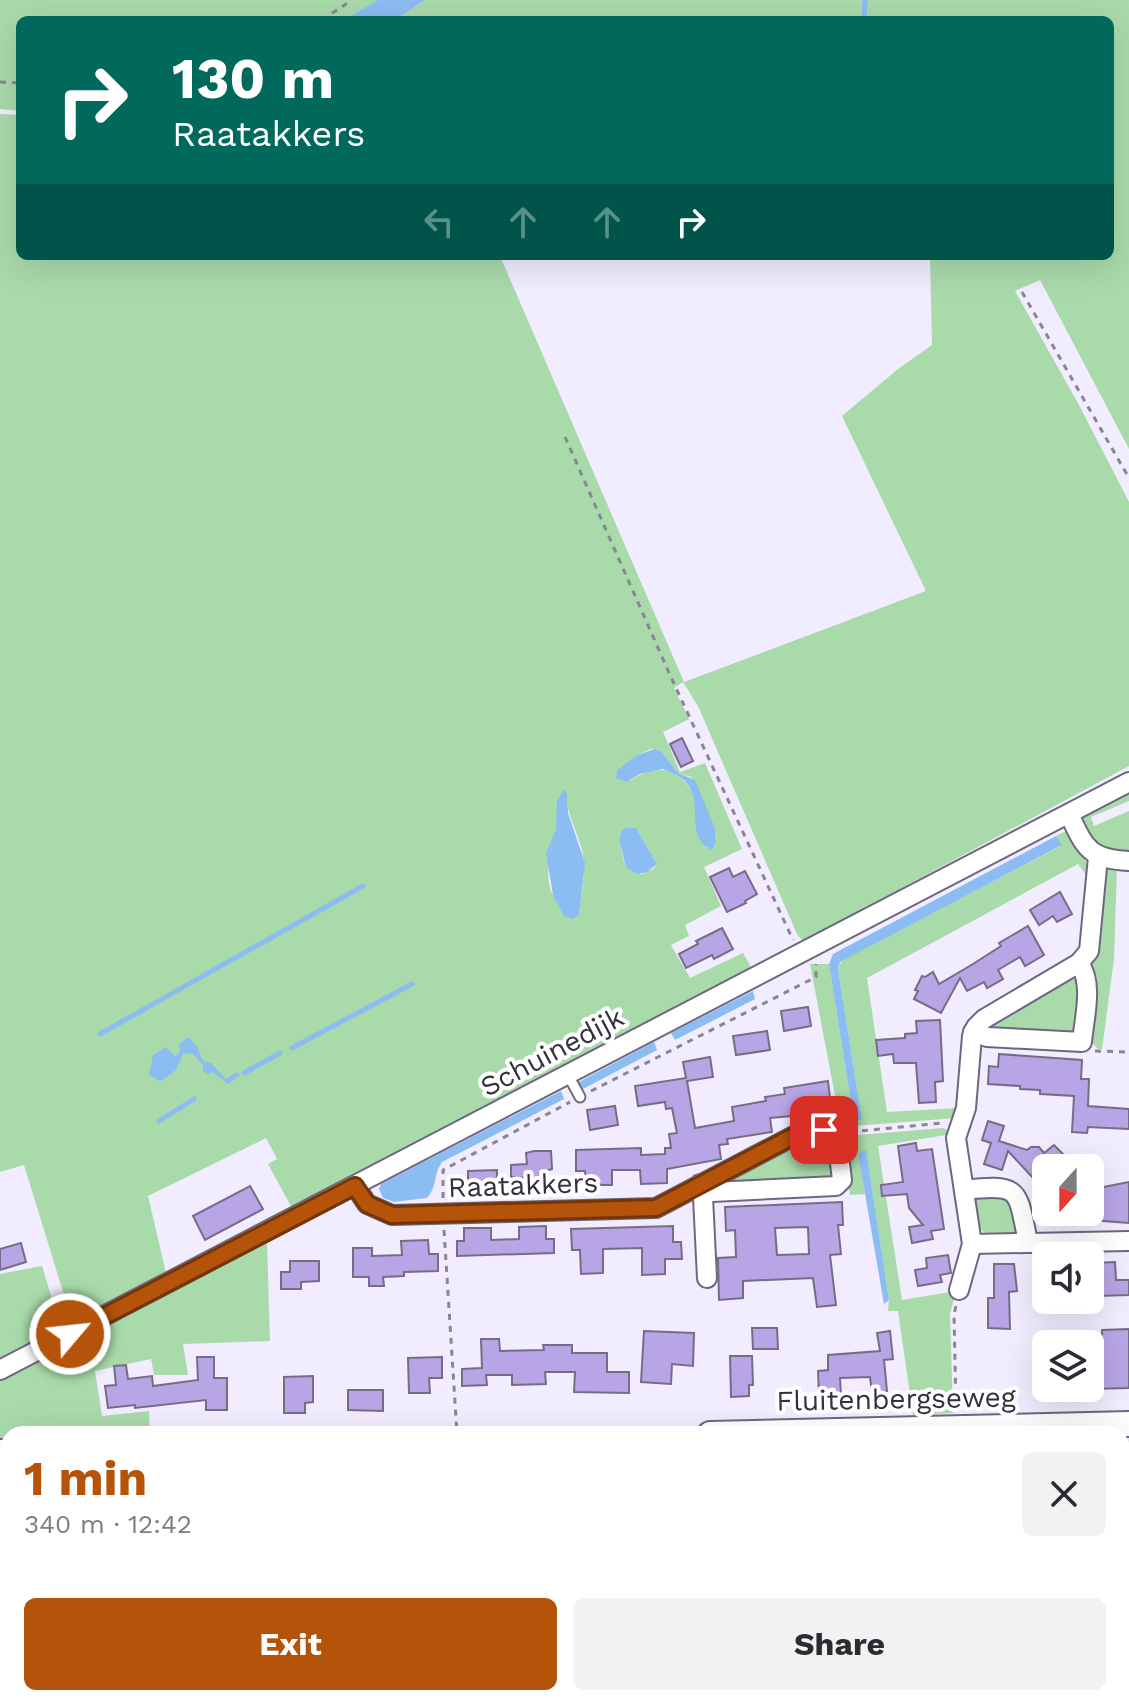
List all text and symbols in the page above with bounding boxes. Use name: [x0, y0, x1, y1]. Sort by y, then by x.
text: 130 m: [172, 46, 334, 112]
icon: right: [40, 48, 144, 152]
text: Raatakkers: [172, 113, 365, 155]
icon: left: [417, 200, 461, 244]
icon: ahead: [501, 200, 545, 244]
icon: ahead: [585, 200, 629, 244]
icon: right: [669, 200, 713, 244]
street label: Schuinedijk: [475, 1000, 629, 1104]
pin: [790, 1096, 858, 1164]
icon: arrive: [802, 1108, 846, 1152]
north arrow: [1032, 1154, 1104, 1226]
map controls: [1032, 1154, 1104, 1402]
street label: Raatakkers: [447, 1166, 599, 1204]
button: sound: [1032, 1242, 1104, 1314]
position arrow: [28, 1292, 112, 1376]
button: layers: [1032, 1330, 1104, 1402]
street label: Fluitenbergseweg: [776, 1380, 1016, 1418]
text: 1 min: [24, 1450, 147, 1507]
button: close: [1022, 1452, 1106, 1536]
text: 340 m · 12:42: [24, 1509, 192, 1539]
button: Exit: [24, 1598, 557, 1690]
button: Share: [573, 1598, 1106, 1690]

